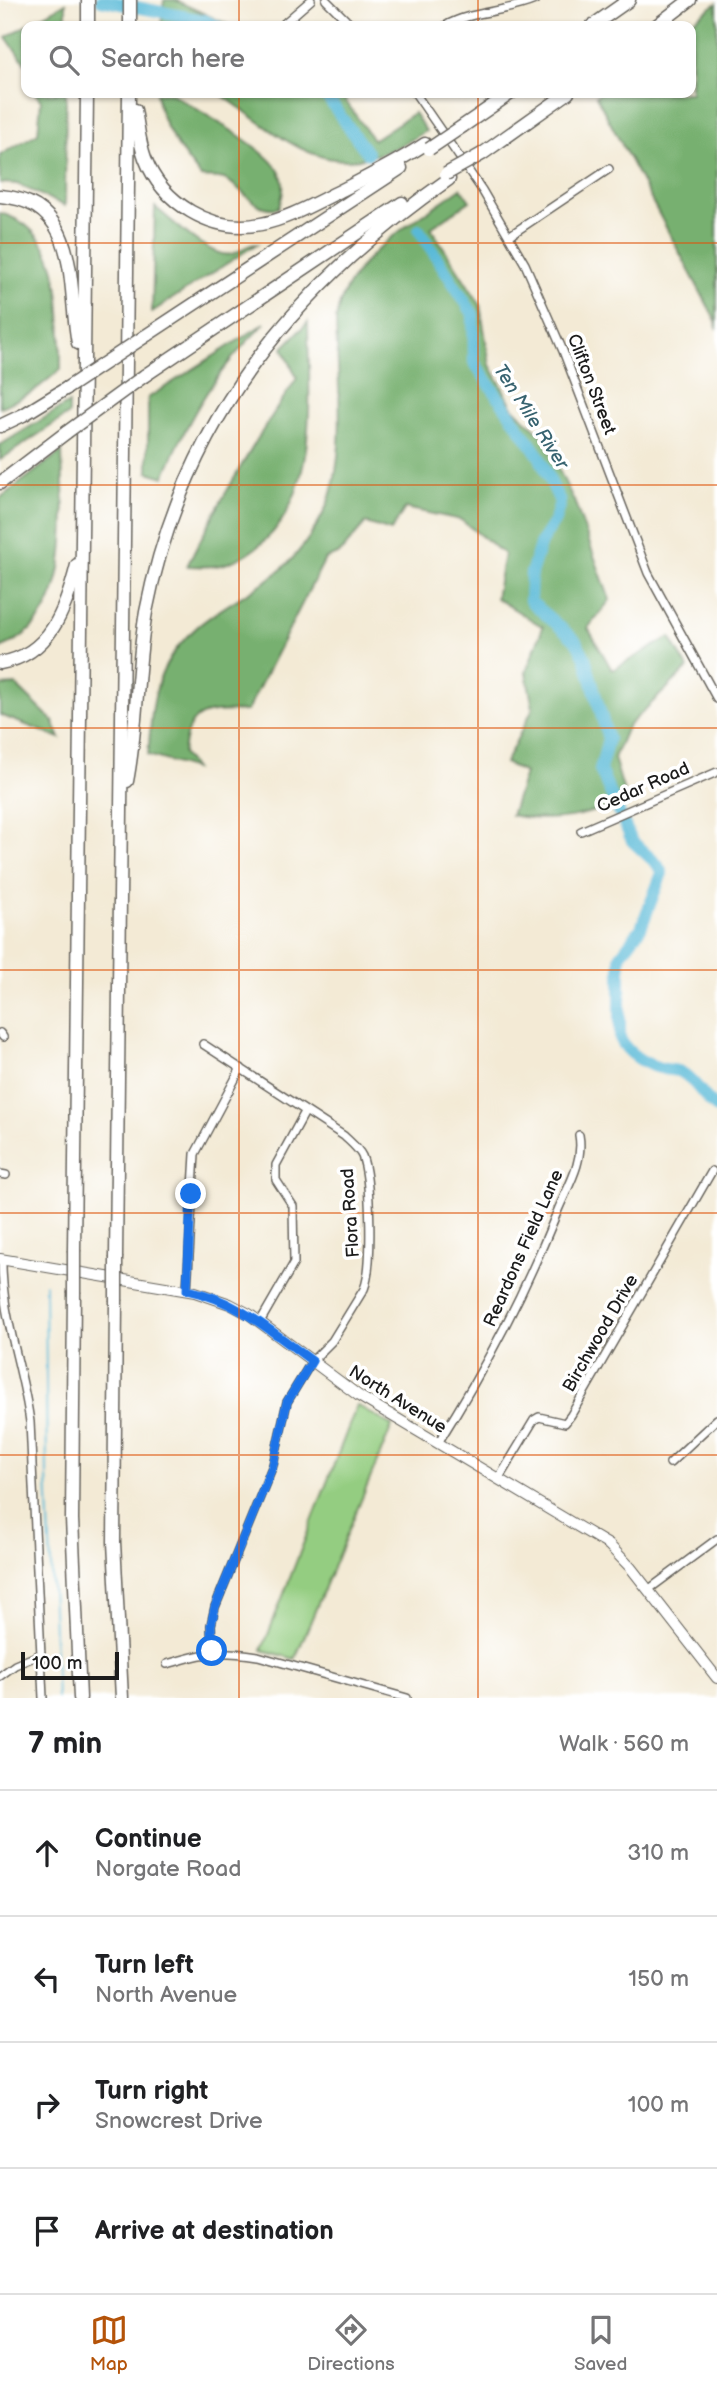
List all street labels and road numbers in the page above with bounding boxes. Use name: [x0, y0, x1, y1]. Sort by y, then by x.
street label: Clifton Street: [563, 331, 620, 438]
street label: Cedar Road: [594, 758, 693, 817]
street label: Reardons Field Lane: [479, 1166, 568, 1330]
street label: Flora Road: [337, 1168, 364, 1258]
street label: Birchwood Drive: [558, 1271, 643, 1396]
street label: North Avenue: [345, 1361, 451, 1438]

